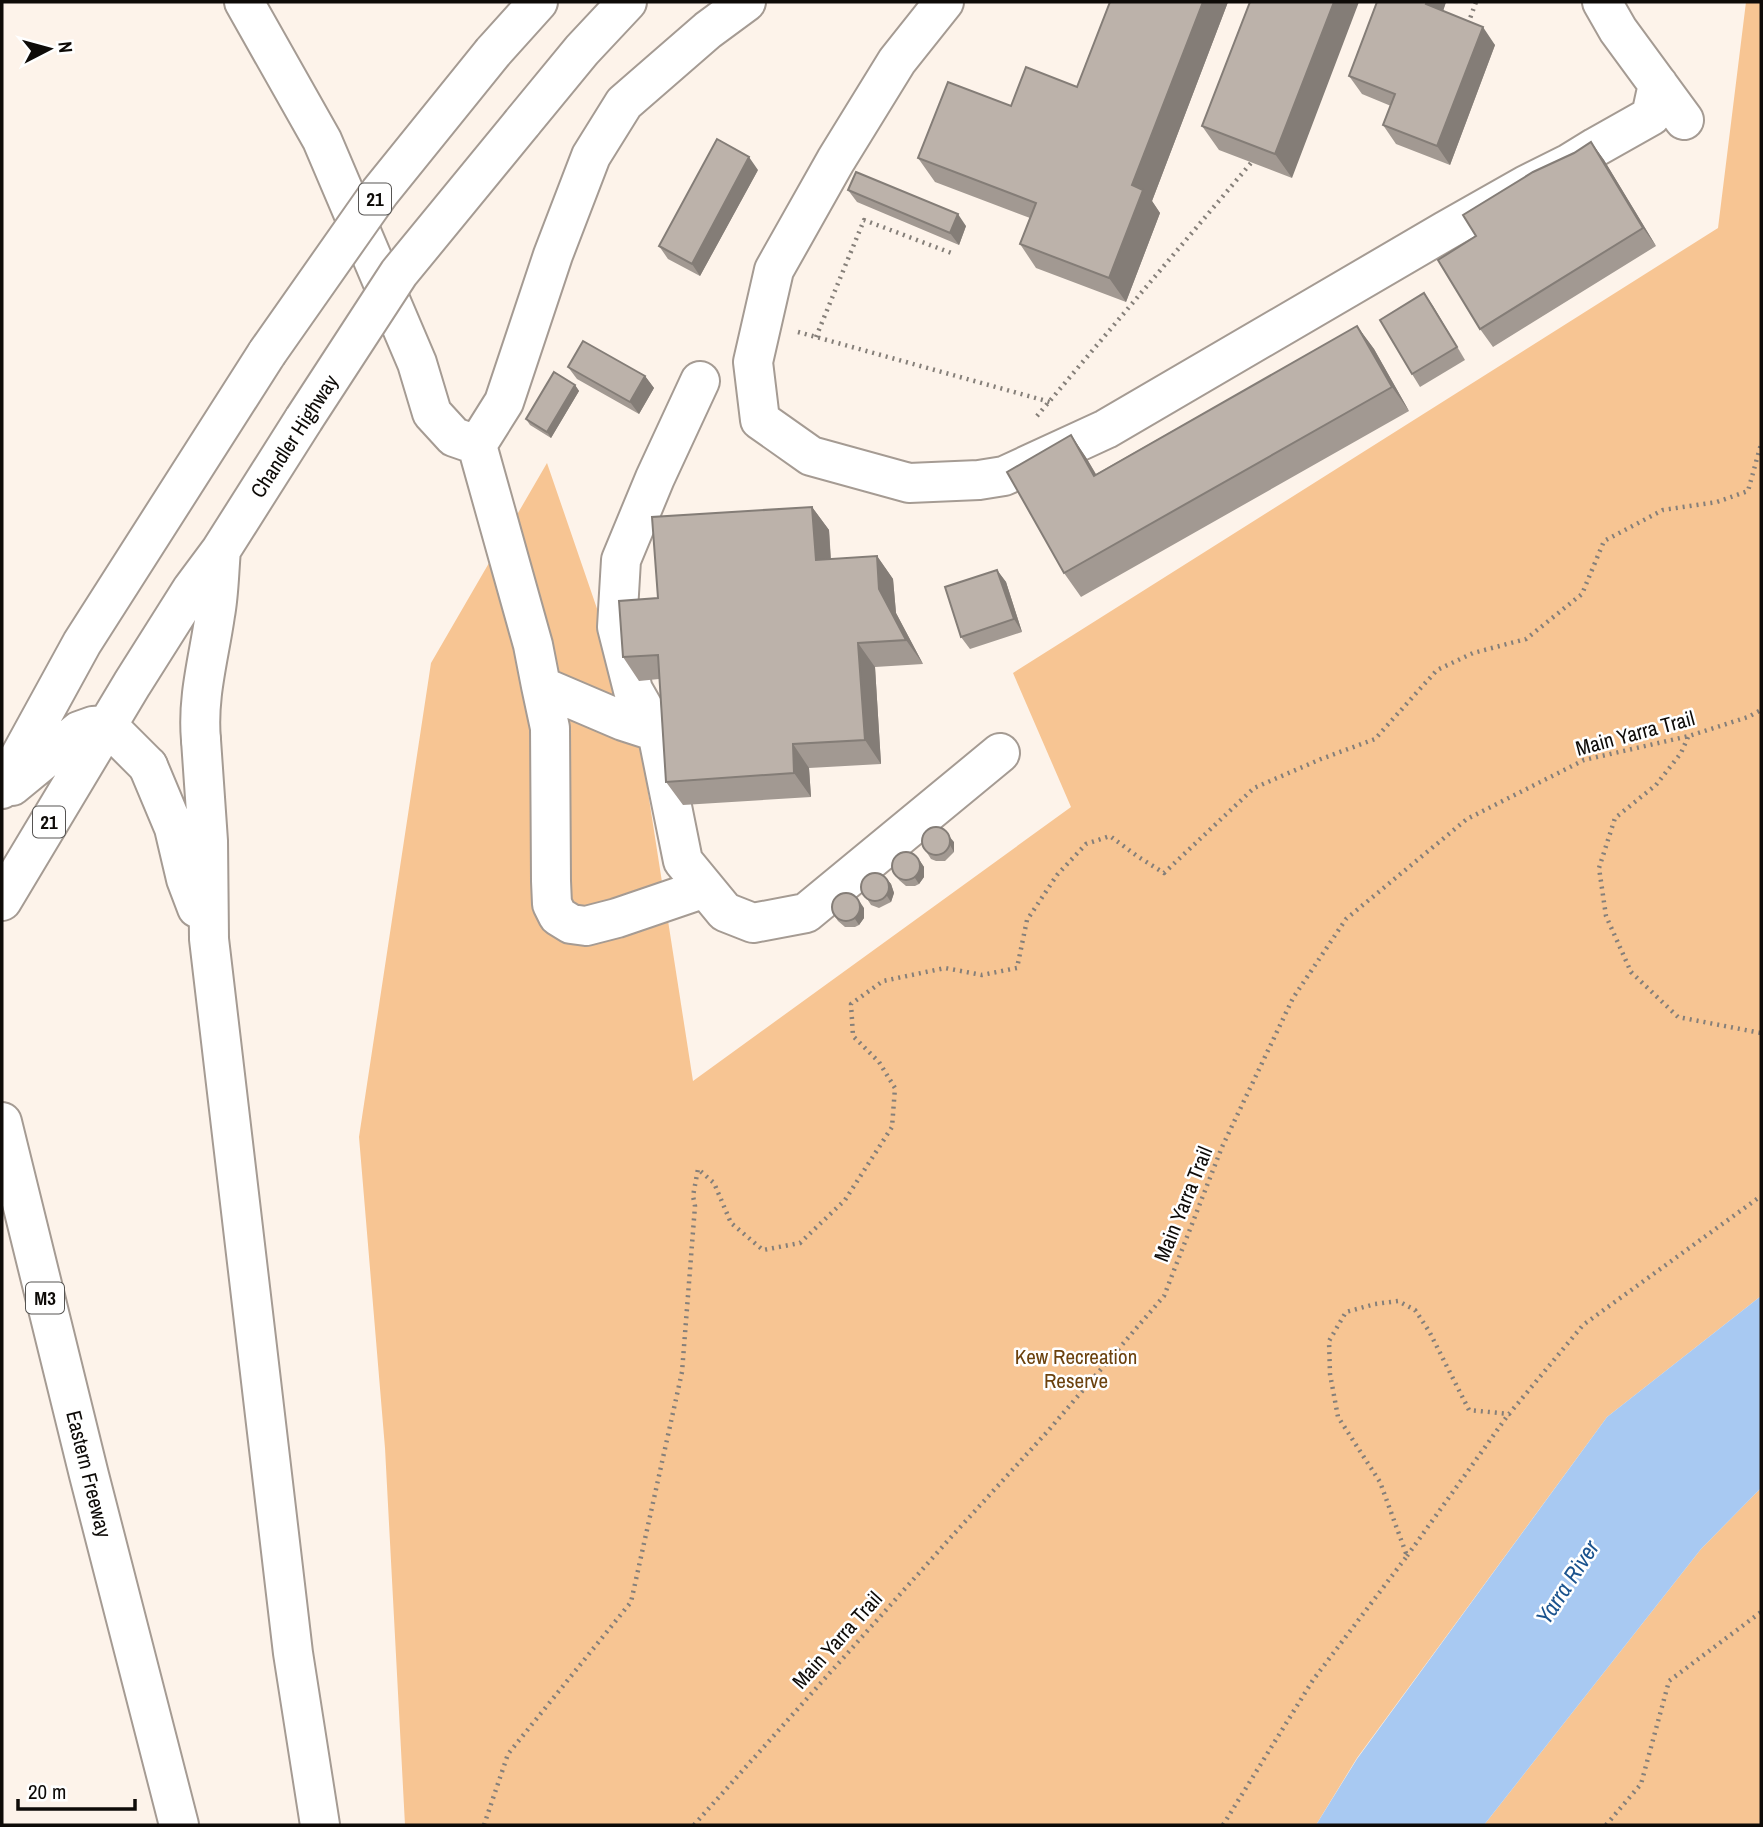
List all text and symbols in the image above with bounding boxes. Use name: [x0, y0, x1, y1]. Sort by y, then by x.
north arrow: [14, 14, 84, 84]
text: N: [52, 40, 79, 54]
road number: 21: [359, 183, 391, 214]
street label: Chandler Highway: [243, 368, 345, 503]
street label: Main Yarra Trail: [1572, 703, 1698, 763]
road number: 21: [33, 806, 65, 838]
street label: Main Yarra Trail: [1147, 1142, 1219, 1266]
road number: M3: [26, 1282, 64, 1314]
park label: Kew Recreation Reserve: [1015, 1342, 1137, 1395]
street label: Eastern Freeway: [59, 1407, 119, 1541]
water label: Yarra River: [1528, 1533, 1606, 1630]
street label: Main Yarra Trail: [785, 1585, 889, 1695]
scale bar: [18, 1768, 135, 1812]
text: 20 m: [28, 1777, 66, 1806]

